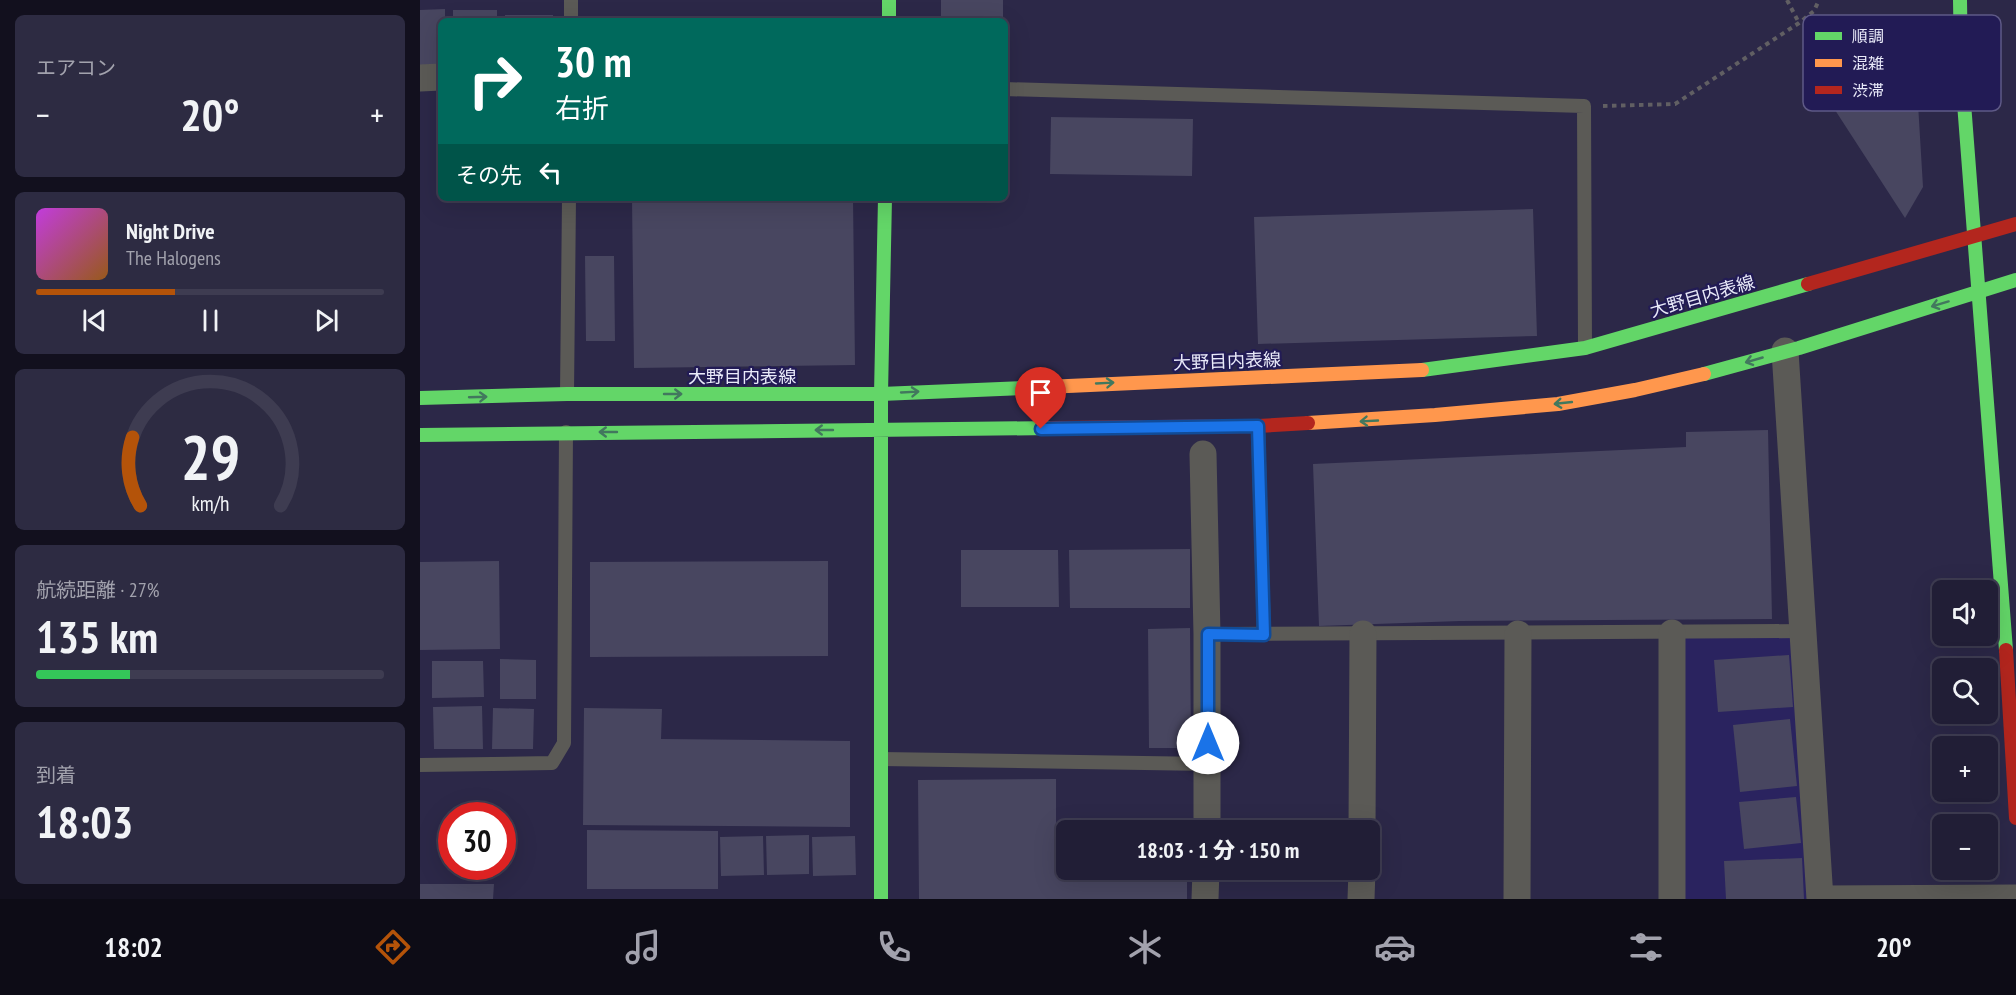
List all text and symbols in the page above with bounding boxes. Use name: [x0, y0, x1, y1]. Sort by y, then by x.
legend: [1803, 15, 2001, 111]
text: 順調: [1852, 26, 1884, 46]
text: 30 m: [555, 34, 632, 89]
icon: right: [456, 42, 534, 120]
text: 混雑: [1852, 53, 1884, 73]
text: エアコン: [36, 55, 116, 81]
text: 渋滞: [1852, 80, 1884, 100]
text: 20°: [180, 85, 240, 143]
text: 右折: [555, 91, 609, 125]
text: −: [36, 93, 50, 136]
text: +: [370, 93, 384, 136]
icon: left: [534, 156, 567, 189]
text: その先: [456, 161, 522, 189]
text: Night Drive: [126, 217, 215, 245]
text: The Halogens: [126, 245, 221, 271]
street label: 大野目内表線: [1647, 270, 1757, 322]
one-way arrow: [1931, 299, 1950, 310]
icon: previous: [78, 304, 111, 337]
icon: pause: [194, 304, 227, 337]
icon: next: [310, 304, 343, 337]
street label: 大野目内表線: [1173, 348, 1281, 374]
one-way arrow: [1744, 355, 1763, 366]
street label: 大野目内表線: [688, 365, 796, 388]
pin: [1015, 367, 1066, 429]
icon: arrive: [1024, 376, 1057, 409]
one-way arrow: [1095, 378, 1115, 389]
one-way arrow: [900, 387, 920, 398]
one-way arrow: [663, 388, 683, 400]
one-way arrow: [468, 391, 488, 402]
one-way arrow: [1554, 398, 1574, 409]
one-way arrow: [1360, 415, 1380, 426]
text: 29: [180, 417, 240, 498]
one-way arrow: [815, 424, 835, 436]
one-way arrow: [599, 426, 619, 438]
text: km/h: [191, 490, 229, 518]
text: 航続距離 · 27%: [36, 577, 159, 603]
map controls: [1932, 580, 1998, 880]
button: sound: [1932, 580, 1998, 646]
text: 135 km: [36, 607, 158, 665]
button: search: [1932, 658, 1998, 724]
position arrow: [1176, 711, 1240, 775]
button: +: [1932, 736, 1998, 802]
text: 到着: [36, 762, 76, 788]
text: 18:03: [36, 792, 133, 850]
speed limit sign: 30: [438, 802, 516, 880]
button: −: [1932, 814, 1998, 880]
text: 18:03 · 1 分 · 150 m: [1137, 836, 1299, 864]
icon: directions: [372, 926, 414, 968]
icon: music: [622, 926, 664, 968]
icon: phone: [873, 926, 915, 968]
icon: climate: [1124, 926, 1166, 968]
icon: car: [1374, 926, 1416, 968]
icon: filters: [1625, 926, 1667, 968]
text: 18:02: [104, 930, 163, 964]
text: 20°: [1876, 930, 1912, 964]

